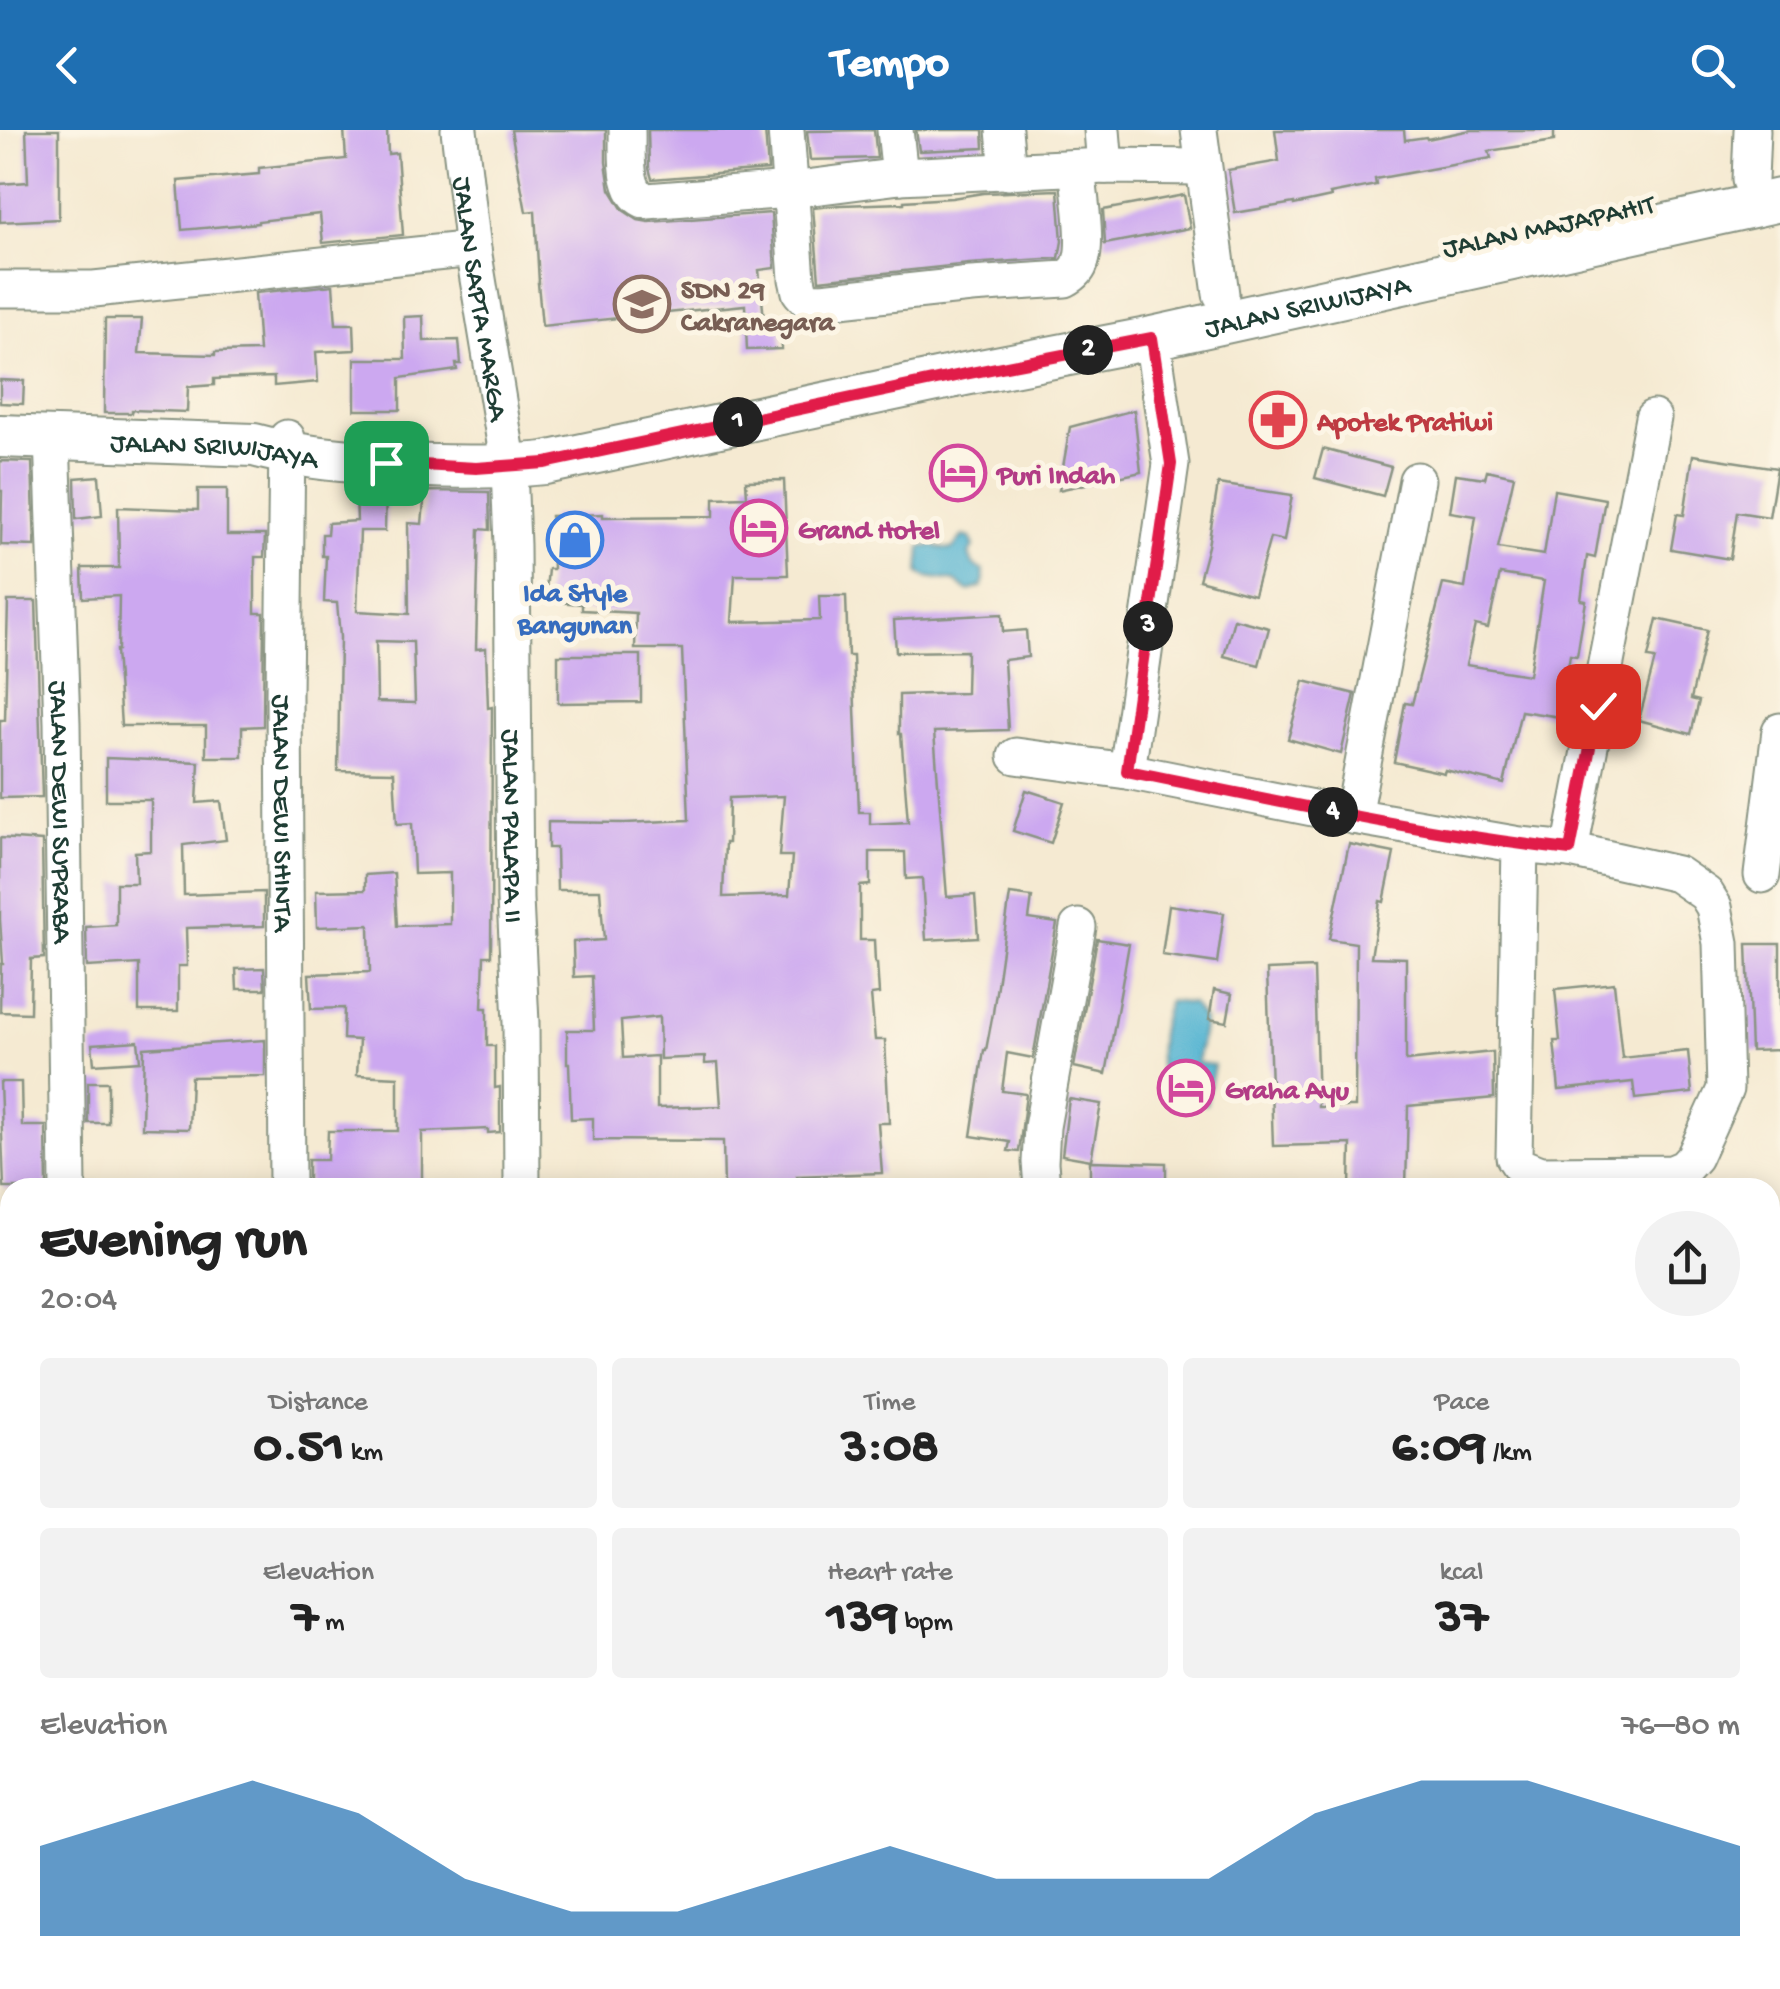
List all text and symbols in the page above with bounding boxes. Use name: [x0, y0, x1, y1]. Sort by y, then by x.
icon: back: [40, 38, 95, 93]
icon: search: [1685, 38, 1740, 93]
text: Tempo: [831, 39, 949, 92]
street label: JALAN SAPTA MARGA: [444, 175, 513, 425]
street label: JALAN MAJAPAHIT: [1440, 190, 1659, 267]
street label: JALAN SRIWIJAYA: [1202, 270, 1415, 347]
school or university icon: SDN 29 Cakranegara: [612, 274, 672, 334]
place label: SDN 29 Cakranegara: [681, 276, 836, 341]
pin: 2: [1063, 325, 1113, 375]
text: 2: [1081, 333, 1095, 366]
pharmacy icon: Apotek Pratiwi: [1248, 390, 1308, 450]
pin: 1: [713, 397, 763, 447]
text: 1: [732, 405, 744, 438]
place label: Apotek Pratiwi: [1316, 408, 1493, 441]
pin: [344, 421, 429, 506]
street label: JALAN SRIWIJAYA: [110, 428, 321, 479]
icon: arrive: [359, 436, 414, 491]
hotel icon: Puri Indah: [928, 443, 988, 503]
place label: Puri Indah: [995, 461, 1115, 494]
hotel icon: Grand Hotel: [729, 498, 789, 558]
shop icon: Ida Style Bangunan: [545, 510, 605, 570]
place label: Grand Hotel: [798, 516, 940, 549]
place label: Ida Style Bangunan: [517, 579, 633, 644]
pin: 3: [1123, 601, 1173, 651]
text: 3: [1141, 609, 1155, 642]
pin: [1556, 664, 1641, 749]
icon: check: [1571, 679, 1626, 734]
street label: JALAN DEWI SUPRABA: [40, 680, 77, 945]
street label: JALAN DEWI SHINTA: [263, 694, 297, 933]
street label: JALAN PALAPA II: [493, 729, 528, 924]
pin: 4: [1308, 787, 1358, 837]
text: 4: [1326, 795, 1340, 828]
hotel icon: Graha Ayu: [1156, 1058, 1216, 1118]
place label: Graha Ayu: [1225, 1076, 1350, 1109]
button: share: [1635, 1211, 1740, 1316]
text: Evening run: [40, 1212, 307, 1276]
text: 20:04: [40, 1282, 117, 1320]
text: Distance: [269, 1387, 368, 1420]
text: Time: [864, 1387, 916, 1420]
text: Pace: [1434, 1387, 1489, 1420]
text: 0.51: [254, 1420, 344, 1479]
text: 3:08: [841, 1420, 939, 1479]
text: 6:09: [1392, 1420, 1486, 1479]
text: km: [344, 1437, 383, 1470]
text: /km: [1486, 1437, 1532, 1470]
text: Elevation: [263, 1557, 374, 1590]
text: Heart rate: [827, 1557, 953, 1590]
text: kcal: [1440, 1557, 1484, 1590]
text: 7: [292, 1590, 318, 1649]
text: 139: [827, 1590, 898, 1649]
text: 37: [1436, 1590, 1488, 1649]
text: m: [318, 1607, 345, 1640]
text: bpm: [898, 1607, 953, 1640]
text: Elevation: [40, 1708, 167, 1746]
text: 76–80 m: [1622, 1708, 1740, 1746]

